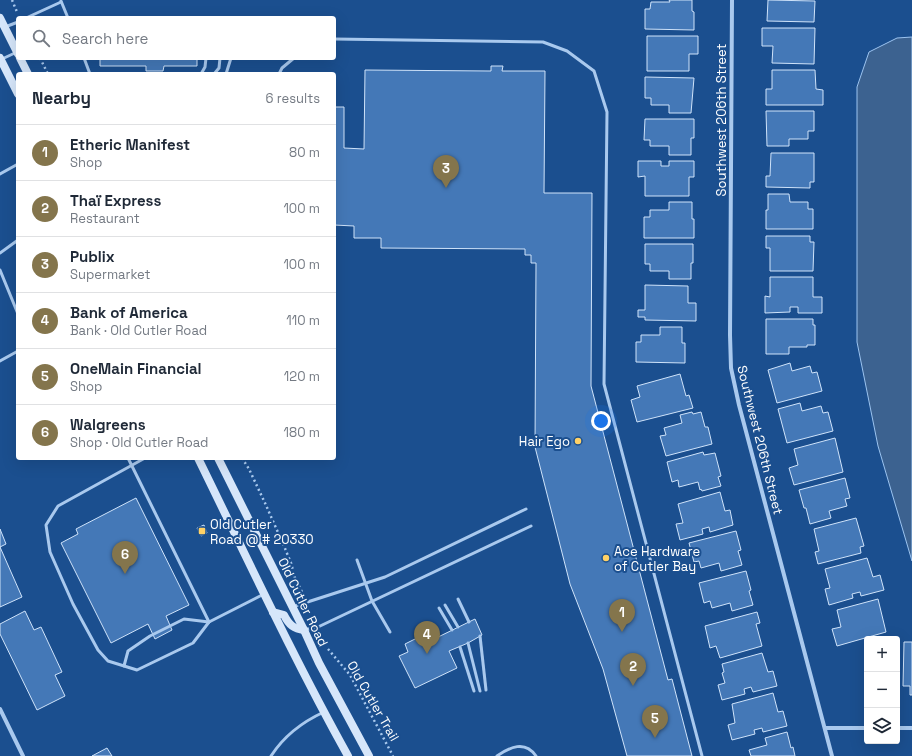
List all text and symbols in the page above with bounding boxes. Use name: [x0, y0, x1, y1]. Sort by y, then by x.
search box: [16, 16, 336, 60]
icon: search: [30, 27, 52, 49]
text: Search here: [62, 29, 148, 48]
street label: Southwest 206th Street: [713, 43, 730, 197]
text: Nearby: [32, 87, 91, 109]
text: 6 results: [266, 90, 320, 107]
text: Etheric Manifest: [70, 135, 190, 154]
text: 1: [42, 144, 48, 161]
text: 80 m: [289, 144, 320, 161]
text: Shop: [70, 154, 102, 171]
pin: 3: [433, 155, 459, 188]
text: Thaï Express: [70, 191, 161, 210]
text: 2: [41, 200, 49, 217]
text: 100 m: [283, 200, 320, 217]
text: Restaurant: [70, 210, 140, 227]
text: Publix: [70, 247, 115, 266]
text: 3: [41, 256, 49, 273]
text: 100 m: [283, 256, 320, 273]
text: Supermarket: [70, 266, 151, 283]
text: Bank of America: [70, 303, 188, 322]
text: 4: [41, 312, 49, 329]
text: 110 m: [286, 312, 320, 329]
text: Bank · Old Cutler Road: [70, 322, 207, 339]
text: OneMain Financial: [70, 359, 202, 378]
street label: Southwest 206th Street: [733, 364, 787, 516]
text: 5: [41, 368, 49, 385]
text: 120 m: [284, 368, 320, 385]
text: Shop: [70, 378, 102, 395]
your location: [591, 411, 611, 431]
text: Walgreens: [70, 415, 146, 434]
text: 6: [41, 424, 49, 441]
text: 180 m: [284, 424, 320, 441]
place label: Hair Ego: [519, 433, 570, 450]
text: Shop · Old Cutler Road: [70, 434, 208, 451]
marker: Hair Ego: [573, 436, 583, 446]
place label: Old Cutler Road @ # 20330: [210, 516, 314, 548]
marker: Old Cutler Road @ # 20330: [197, 526, 207, 536]
pin: 6: [112, 541, 138, 574]
place label: Ace Hardware of Cutler Bay: [614, 543, 700, 575]
marker: Ace Hardware of Cutler Bay: [601, 553, 611, 563]
street label: Old Cutler Road: [274, 555, 332, 649]
pin: 1: [609, 599, 635, 632]
pin: 4: [414, 621, 440, 654]
map controls: [864, 636, 900, 744]
button: +: [864, 636, 900, 672]
pin: 2: [620, 653, 646, 686]
street label: Old Cutler Trail: [343, 658, 403, 744]
button: −: [864, 672, 900, 708]
pin: 5: [642, 705, 668, 738]
button: layers: [864, 708, 900, 744]

